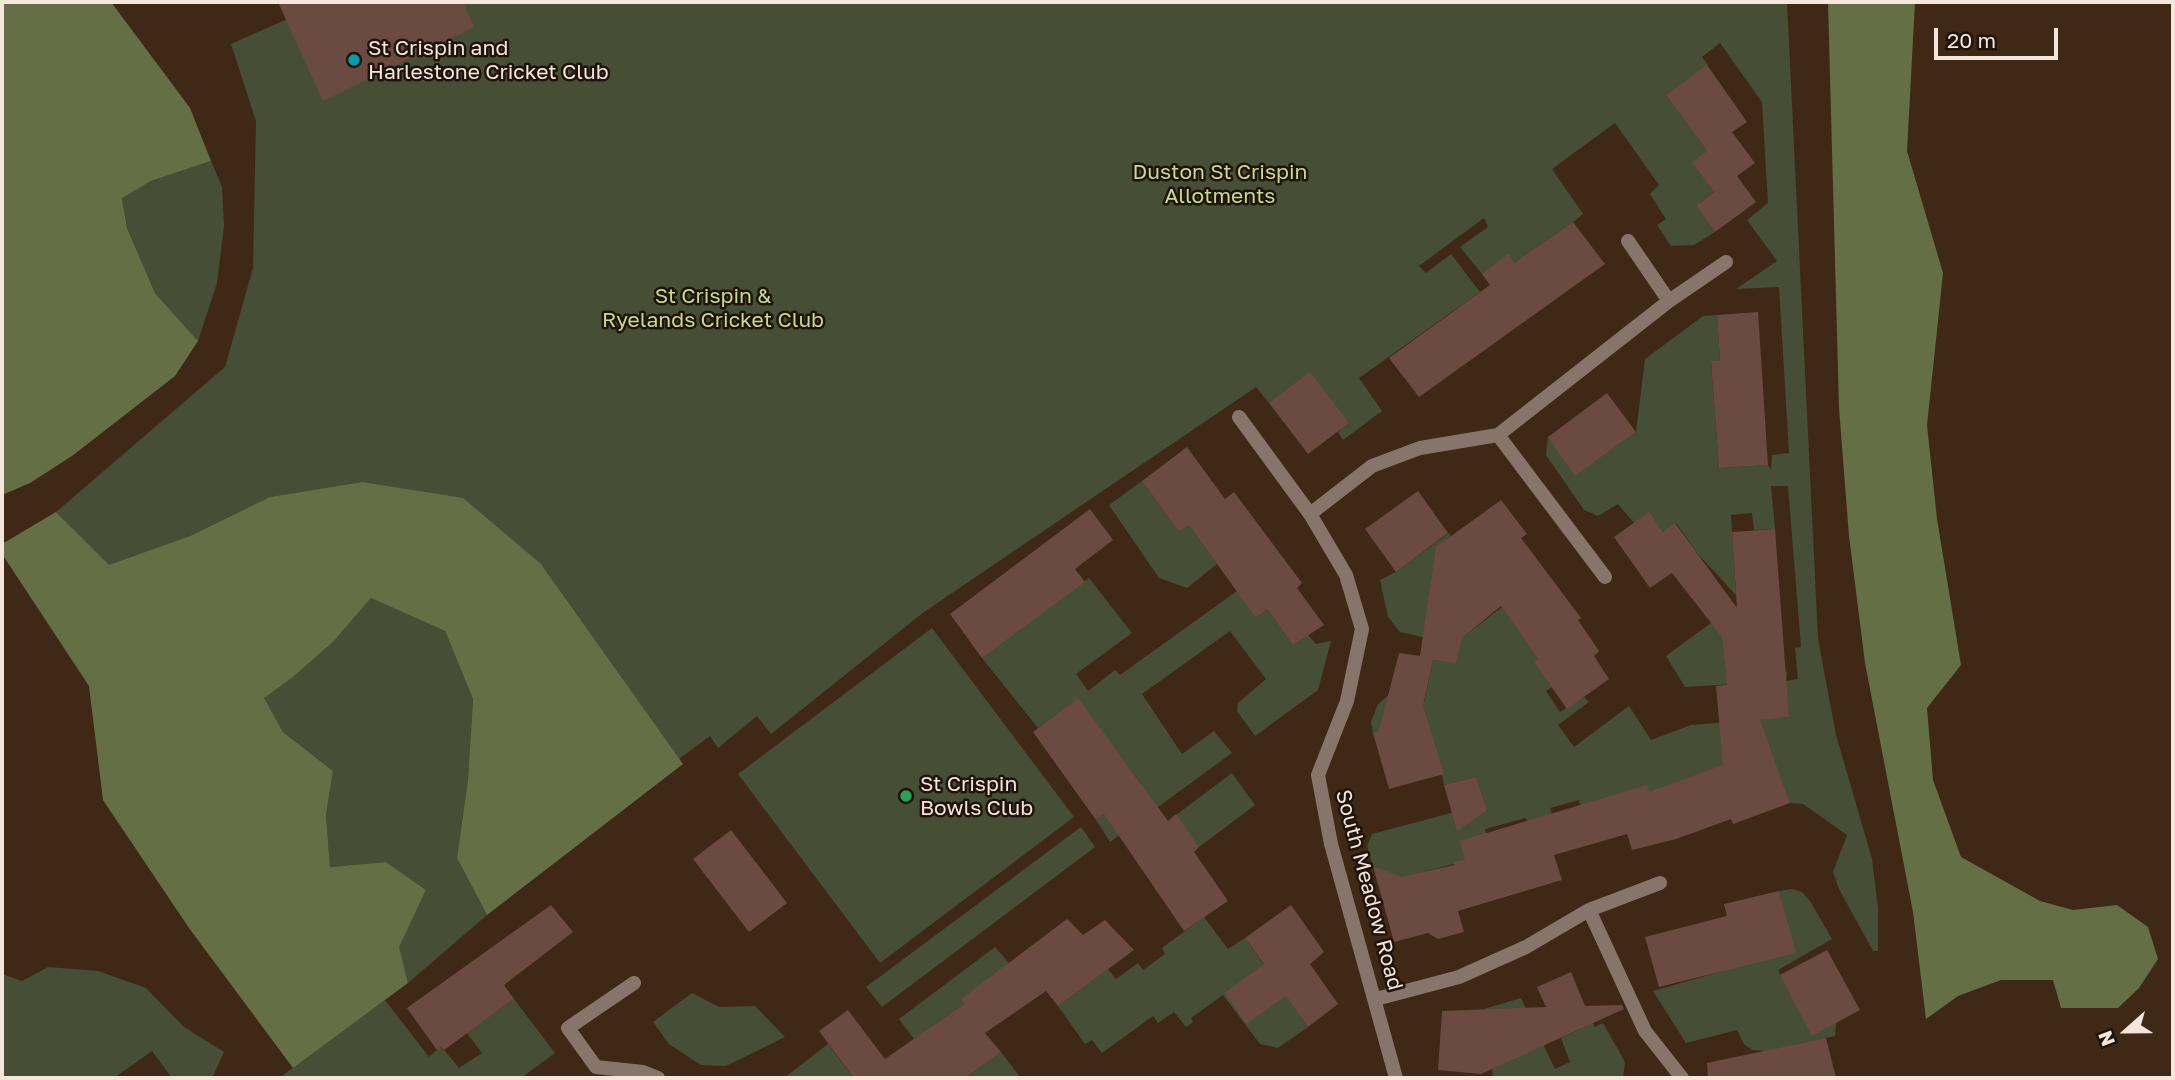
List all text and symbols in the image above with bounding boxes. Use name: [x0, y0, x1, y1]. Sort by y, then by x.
scale bar: [1937, 14, 2061, 58]
text: 20 m: [1947, 27, 1996, 53]
place label: St Crispin and Harlestone Cricket Club: [368, 35, 609, 85]
marker: St Crispin and Harlestone Cricket Club: [346, 52, 362, 68]
park label: Duston St Crispin Allotments: [1132, 159, 1308, 209]
park label: St Crispin & Ryelands Cricket Club: [602, 283, 824, 333]
place label: St Crispin Bowls Club: [920, 771, 1033, 821]
street label: South Meadow Road: [1330, 787, 1408, 993]
marker: St Crispin Bowls Club: [898, 788, 914, 804]
north arrow: [2091, 996, 2161, 1066]
text: N: [2093, 1028, 2119, 1050]

